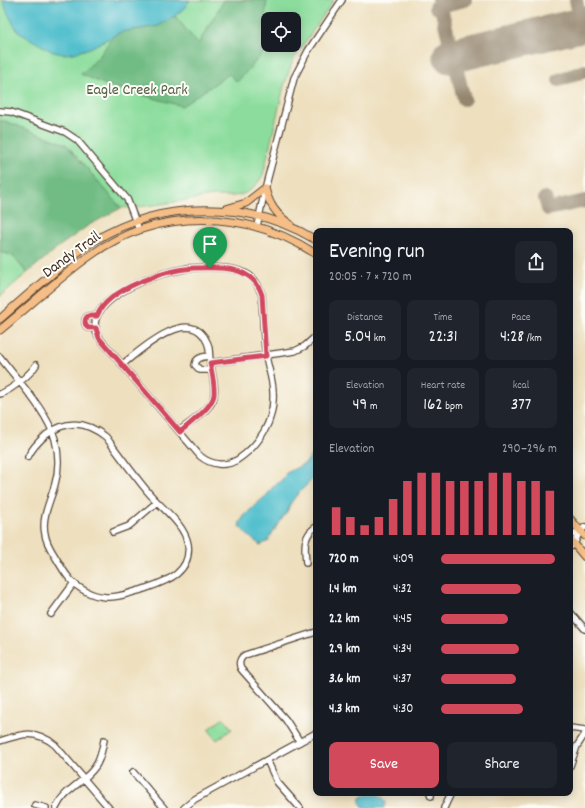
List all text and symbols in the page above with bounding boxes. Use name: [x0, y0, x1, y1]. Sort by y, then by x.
map controls: [261, 12, 301, 52]
button: locate: [261, 12, 301, 52]
park label: Eagle Creek Park: [86, 79, 188, 102]
street label: Dandy Trail: [38, 226, 106, 284]
pin: [193, 227, 227, 268]
icon: arrive: [199, 233, 221, 255]
text: Evening run: [329, 237, 425, 268]
button: share: [515, 241, 557, 283]
text: 20:05 · 7 × 720 m: [329, 268, 412, 287]
text: Distance: [347, 310, 383, 326]
text: Time: [434, 310, 452, 326]
text: Pace: [511, 310, 531, 326]
text: 5.04: [344, 326, 371, 350]
text: 22:31: [429, 326, 457, 350]
text: 4:28: [500, 326, 524, 350]
text: km: [371, 331, 386, 347]
text: /km: [524, 331, 542, 347]
text: Elevation: [346, 378, 384, 394]
text: Heart rate: [421, 378, 465, 394]
text: kcal: [513, 378, 529, 394]
text: 49: [353, 394, 367, 418]
text: 162: [423, 394, 443, 418]
text: 377: [511, 394, 531, 418]
text: m: [367, 399, 377, 415]
text: bpm: [443, 399, 463, 415]
text: Elevation: [329, 440, 374, 459]
text: 290–296 m: [502, 440, 557, 459]
text: 720 m: [329, 550, 359, 569]
text: 4:09: [393, 550, 414, 569]
text: 1.4 km: [329, 580, 357, 599]
text: 4:32: [393, 580, 412, 599]
text: 2.2 km: [329, 610, 360, 629]
text: 4:45: [393, 610, 412, 629]
text: 2.9 km: [329, 640, 360, 659]
text: 4:34: [393, 640, 412, 659]
text: 3.6 km: [329, 670, 361, 689]
text: 4:37: [393, 670, 411, 689]
text: 4.3 km: [329, 700, 360, 719]
text: 4:30: [393, 700, 413, 719]
button: Save: [329, 742, 439, 788]
button: Share: [447, 742, 557, 788]

